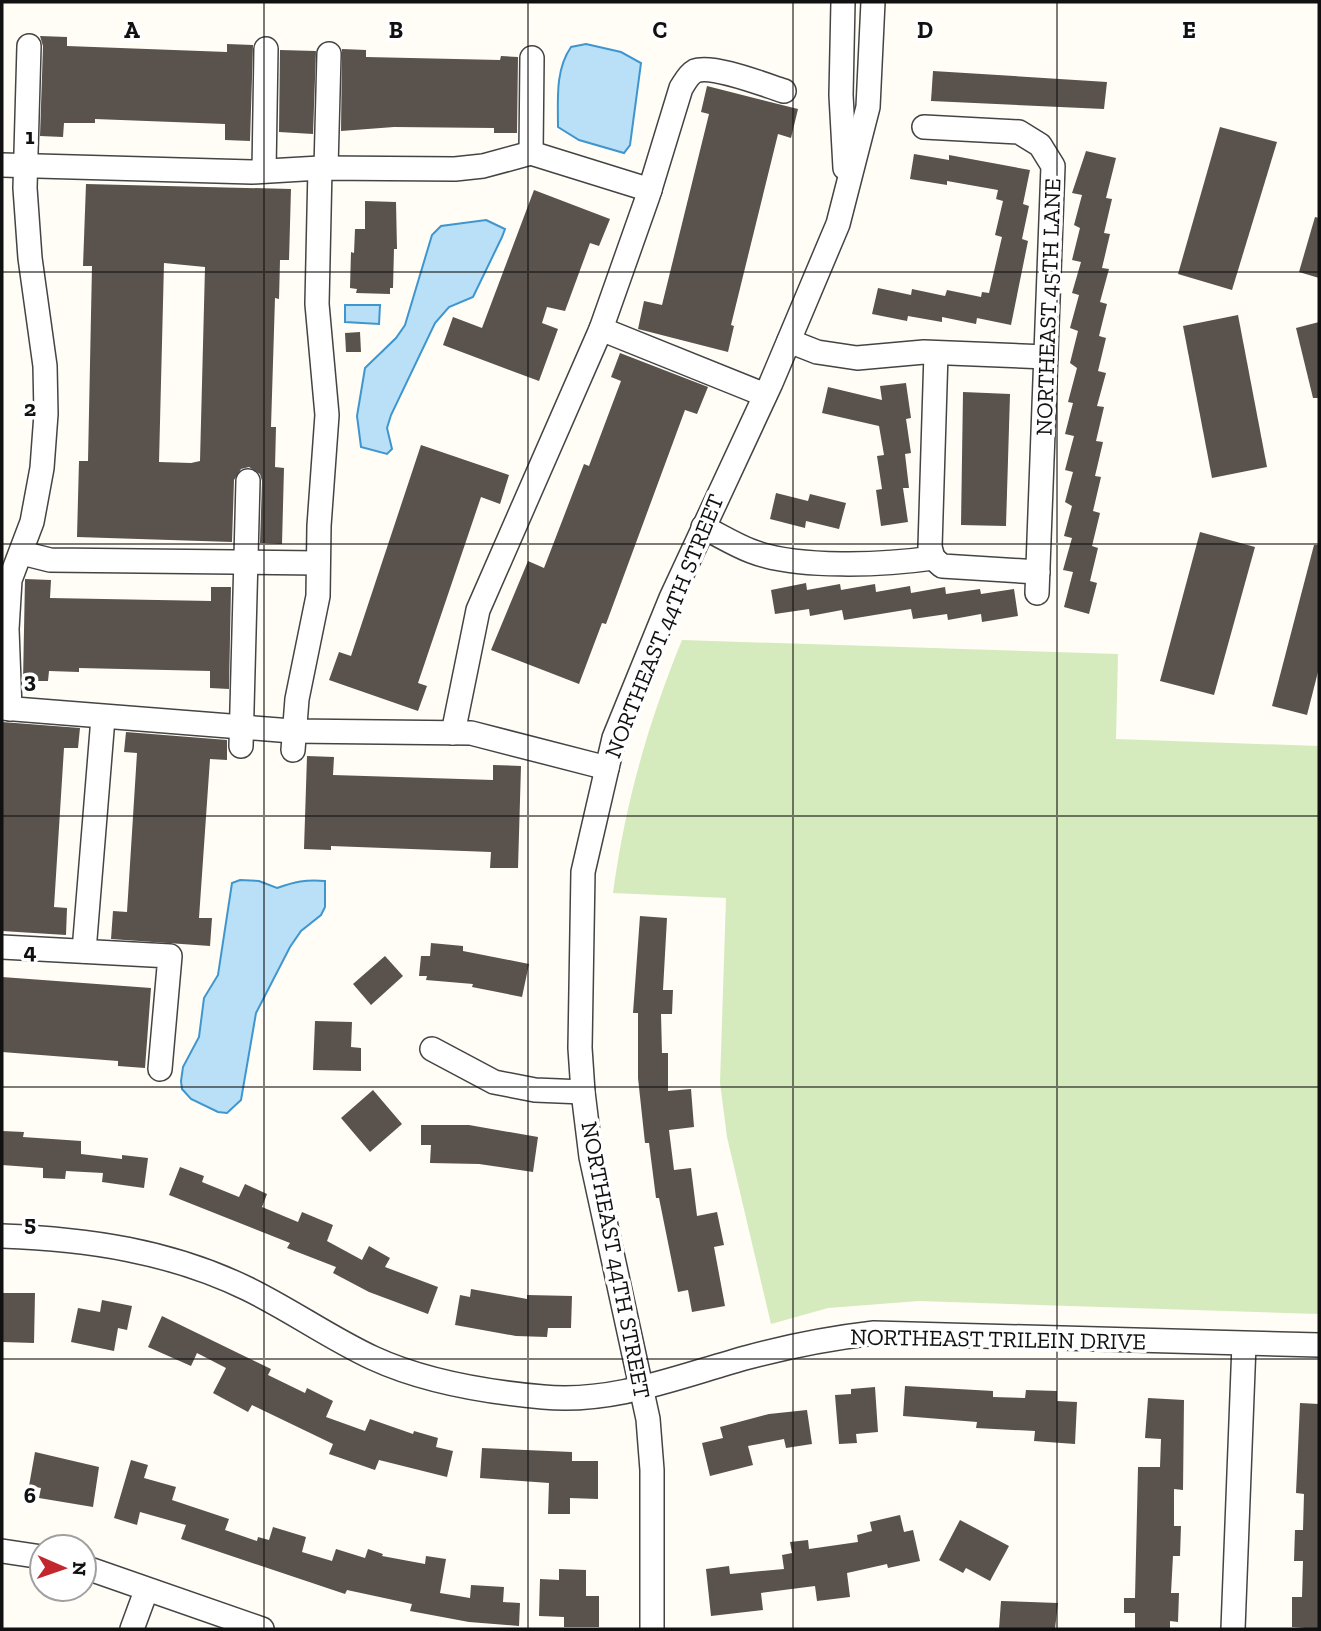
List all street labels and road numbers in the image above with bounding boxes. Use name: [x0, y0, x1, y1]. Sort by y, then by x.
street label: NORTHEAST 45TH LANE: [1030, 178, 1066, 436]
street label: NORTHEAST 44TH STREET: [598, 490, 730, 762]
street label: NORTHEAST 44TH STREET: [575, 1119, 657, 1401]
street label: NORTHEAST TRILEIN DRIVE: [850, 1322, 1146, 1356]

